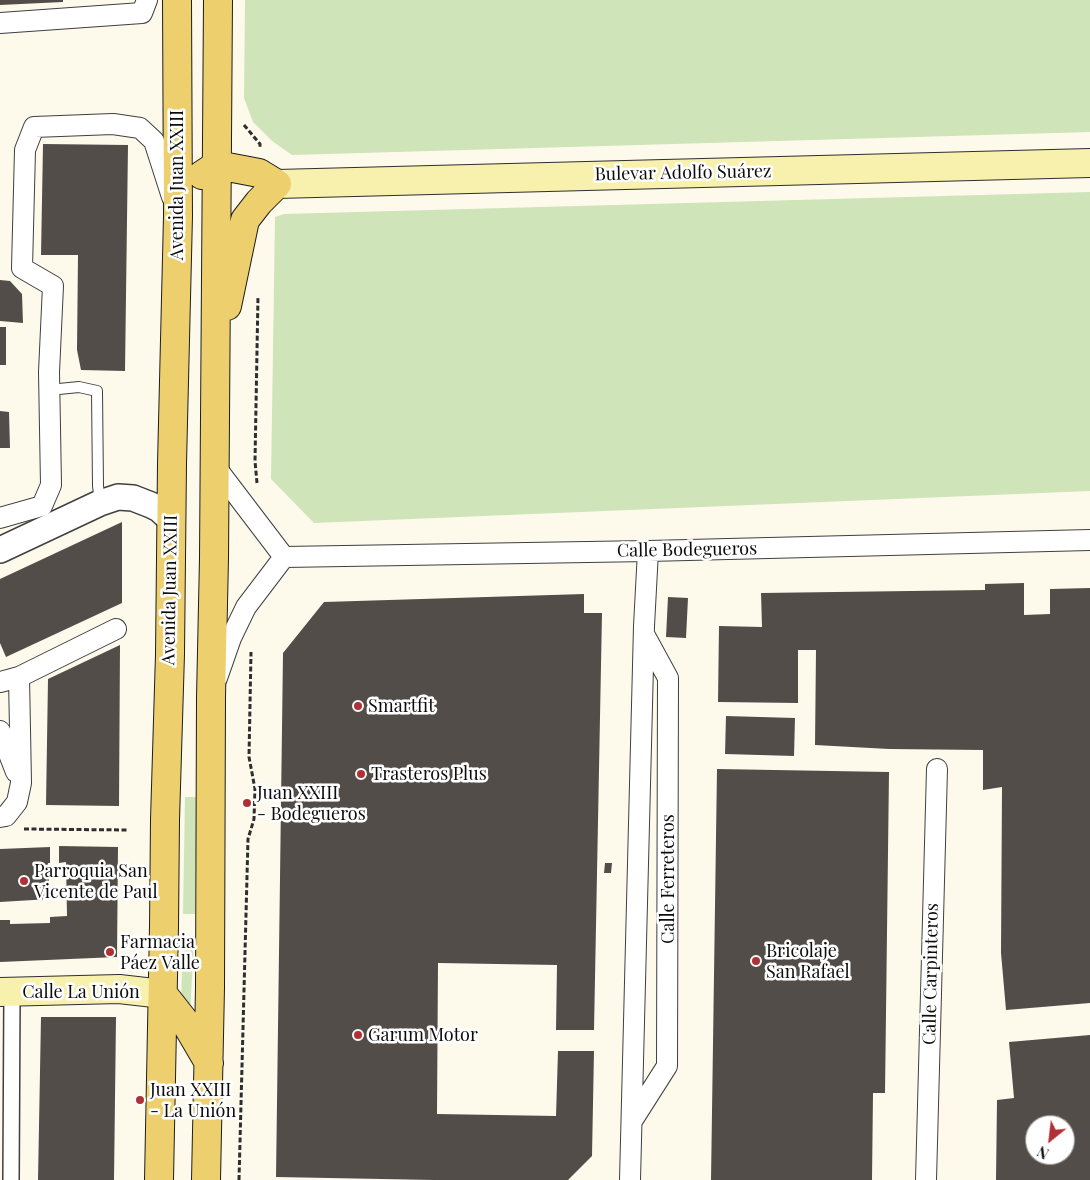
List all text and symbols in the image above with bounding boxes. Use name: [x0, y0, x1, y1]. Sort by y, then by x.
street label: Avenida Juan XXIII: [166, 110, 188, 260]
street label: Bulevar Adolfo Suárez: [594, 161, 772, 185]
street label: Avenida Juan XXIII: [158, 515, 182, 665]
street label: Calle Bodegueros: [617, 538, 757, 562]
place label: Smartfit: [368, 695, 435, 717]
marker: Smartfit: [352, 700, 364, 712]
place label: Trasteros Plus: [371, 763, 487, 785]
marker: Trasteros Plus: [355, 768, 367, 780]
place label: Juan XXIII - Bodegueros: [257, 782, 366, 824]
marker: Juan XXIII - Bodegueros: [241, 797, 253, 809]
street label: Calle Ferreteros: [657, 814, 679, 944]
place label: Parroquia San Vicente de Paul: [34, 860, 158, 902]
marker: Parroquia San Vicente de Paul: [18, 875, 30, 887]
street label: Calle Carpinteros: [919, 903, 943, 1045]
place label: Farmacia Páez Valle: [120, 931, 200, 974]
place label: Bricolaje San Rafael: [766, 940, 850, 982]
marker: Farmacia Páez Valle: [104, 946, 116, 958]
marker: Bricolaje San Rafael: [750, 955, 762, 967]
street label: Calle La Unión: [22, 981, 140, 1003]
place label: Garum Motor: [368, 1024, 478, 1046]
marker: Garum Motor: [352, 1029, 364, 1041]
place label: Juan XXIII - La Unión: [150, 1079, 236, 1122]
marker: Juan XXIII - La Unión: [134, 1094, 146, 1106]
north arrow: [1025, 1115, 1075, 1165]
text: N: [1034, 1142, 1052, 1163]

